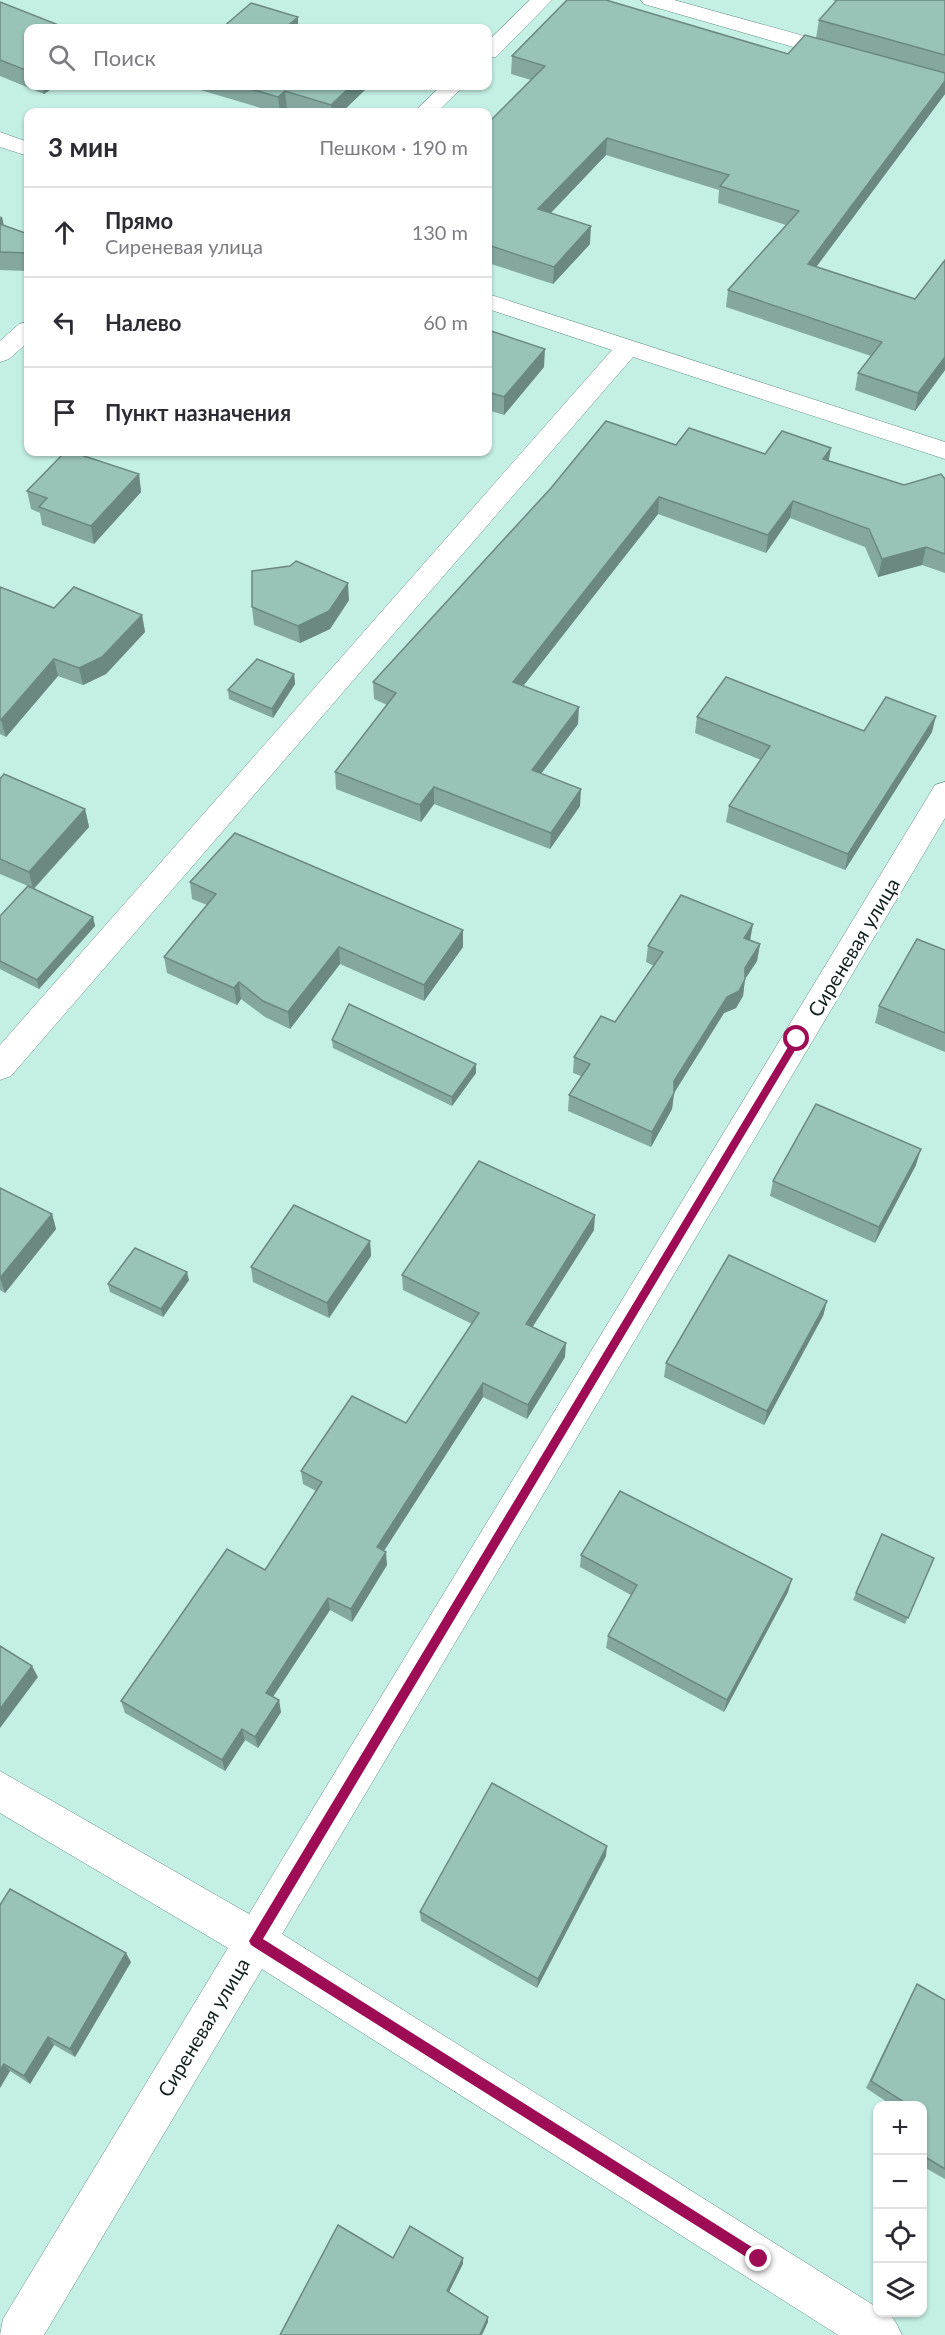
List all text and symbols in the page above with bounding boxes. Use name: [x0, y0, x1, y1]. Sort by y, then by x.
search box: [24, 24, 492, 90]
icon: search: [45, 41, 78, 74]
text: Поиск: [93, 44, 156, 71]
text: 3 мин: [48, 131, 118, 163]
text: Пешком · 190 m: [319, 135, 468, 159]
text: Прямо: [105, 207, 173, 234]
icon: ahead: [48, 216, 81, 249]
text: 130 m: [412, 220, 468, 244]
text: Сиреневая улица: [105, 234, 263, 258]
icon: left: [48, 306, 81, 339]
text: Налево: [105, 309, 181, 336]
text: 60 m: [423, 310, 468, 334]
icon: arrive: [48, 396, 81, 429]
text: Пункт назначения: [105, 399, 291, 426]
street label: Сиреневая улица: [802, 873, 904, 1021]
route start: [783, 1025, 809, 1051]
street label: Сиреневая улица: [152, 1953, 254, 2101]
map controls: [873, 2101, 927, 2317]
button: +: [873, 2101, 927, 2155]
button: −: [873, 2155, 927, 2209]
button: locate: [873, 2209, 927, 2263]
route end: [745, 2245, 771, 2271]
button: layers: [873, 2263, 927, 2317]

